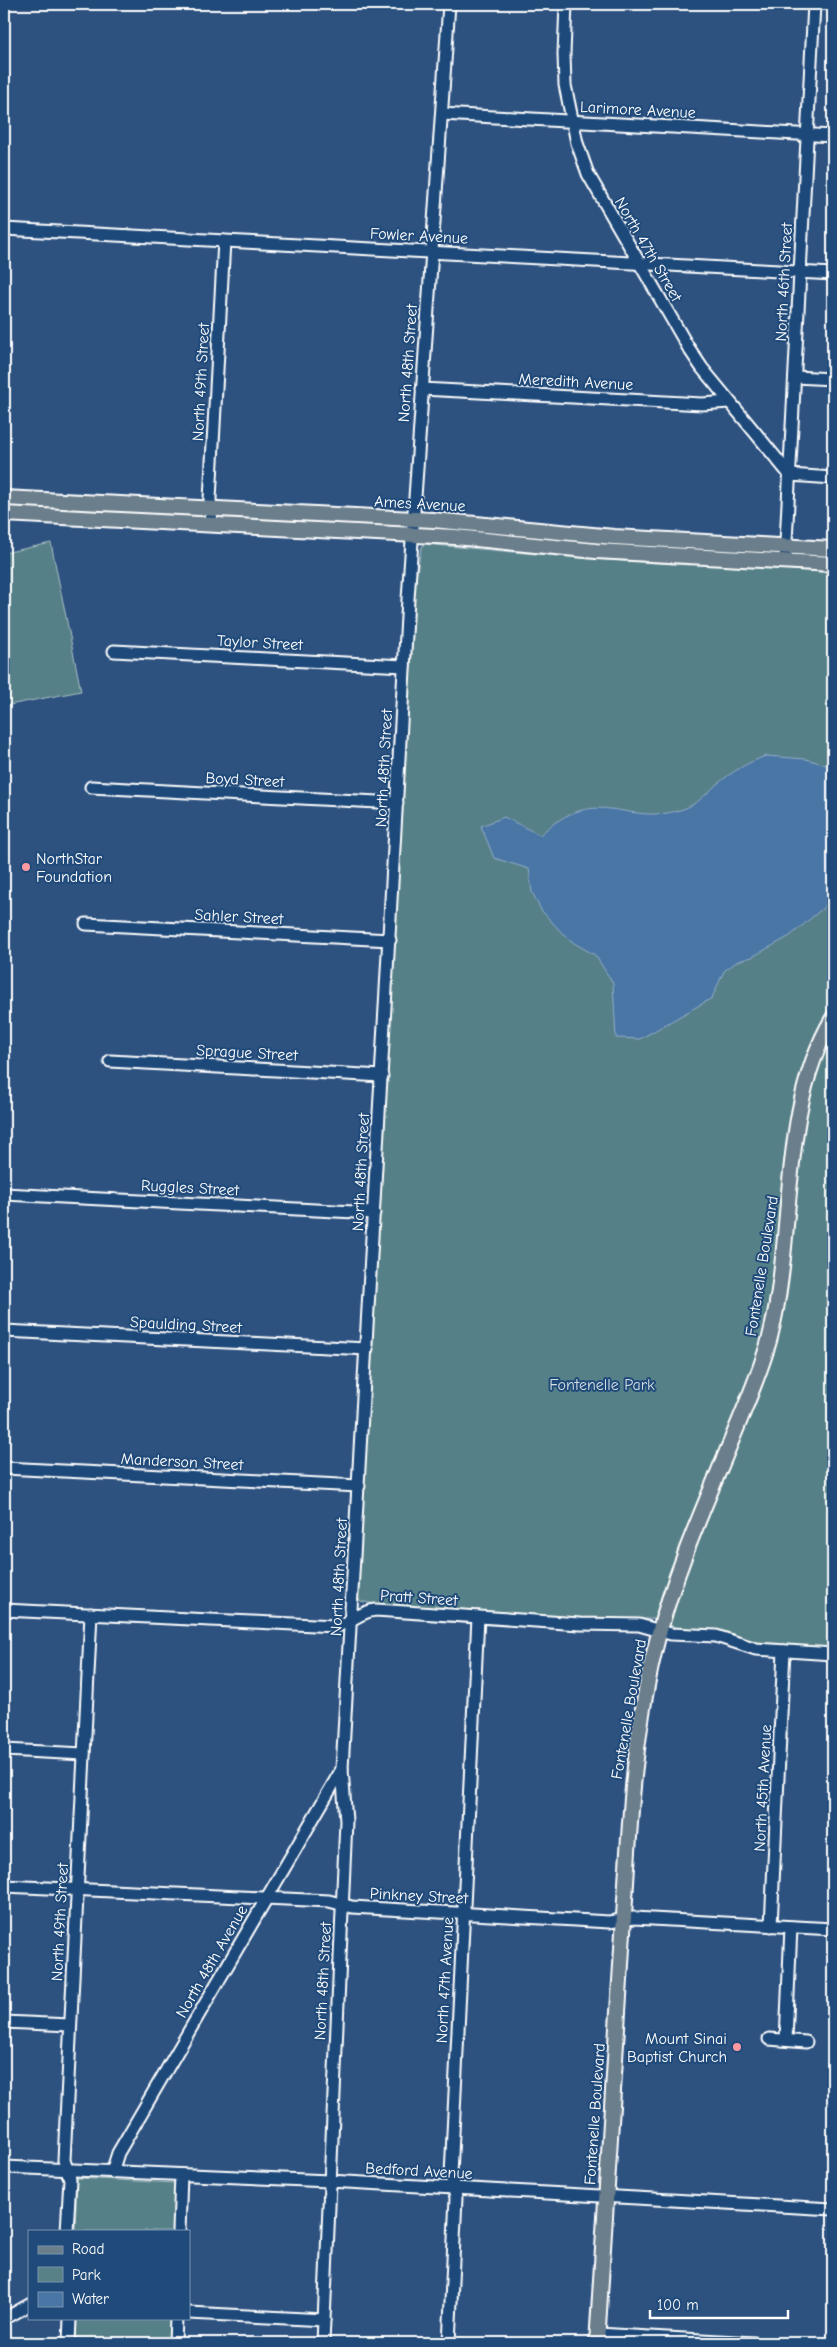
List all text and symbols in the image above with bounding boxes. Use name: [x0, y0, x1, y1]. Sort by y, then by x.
street label: Larimore Avenue: [580, 98, 696, 122]
street label: North 47th Street: [611, 194, 686, 305]
street label: North 46th Street: [772, 222, 796, 342]
street label: Fowler Avenue: [369, 224, 468, 248]
street label: North 48th Street: [395, 303, 421, 423]
street label: North 49th Street: [189, 322, 213, 442]
street label: Meredith Avenue: [518, 370, 634, 394]
street label: Ames Avenue: [374, 493, 466, 515]
street label: Taylor Street: [217, 632, 304, 654]
street label: North 48th Street: [372, 708, 396, 828]
street label: Boyd Street: [205, 769, 285, 791]
place label: NorthStar Foundation: [36, 850, 112, 886]
marker: NorthStar Foundation: [20, 861, 32, 873]
street label: Sahler Street: [194, 906, 284, 928]
street label: Sprague Street: [196, 1041, 299, 1065]
street label: North 48th Street: [349, 1112, 373, 1232]
street label: Ruggles Street: [140, 1176, 240, 1200]
street label: Fontenelle Boulevard: [742, 1195, 782, 1338]
street label: Spaulding Street: [129, 1313, 243, 1337]
park label: Fontenelle Park: [549, 1376, 655, 1394]
street label: Manderson Street: [120, 1450, 244, 1474]
street label: North 48th Street: [327, 1517, 351, 1637]
street label: Pratt Street: [379, 1586, 459, 1610]
street label: Fontenelle Boulevard: [608, 1638, 650, 1781]
street label: North 45th Avenue: [751, 1724, 775, 1852]
street label: North 49th Street: [48, 1862, 72, 1982]
street label: Pinkney Street: [369, 1884, 469, 1908]
street label: North 48th Avenue: [172, 1902, 251, 2021]
street label: North 47th Avenue: [433, 1916, 457, 2044]
street label: North 48th Street: [311, 1921, 335, 2041]
place label: Mount Sinai Baptist Church: [627, 2030, 727, 2066]
marker: Mount Sinai Baptist Church: [731, 2041, 743, 2053]
street label: Fontenelle Boulevard: [581, 2043, 609, 2186]
street label: Bedford Avenue: [365, 2159, 473, 2183]
legend: [28, 2230, 190, 2320]
text: Road: [72, 2240, 104, 2258]
text: Park: [72, 2266, 101, 2284]
scale bar: [650, 2287, 787, 2319]
text: Water: [72, 2290, 109, 2308]
text: 100 m: [657, 2296, 699, 2314]

